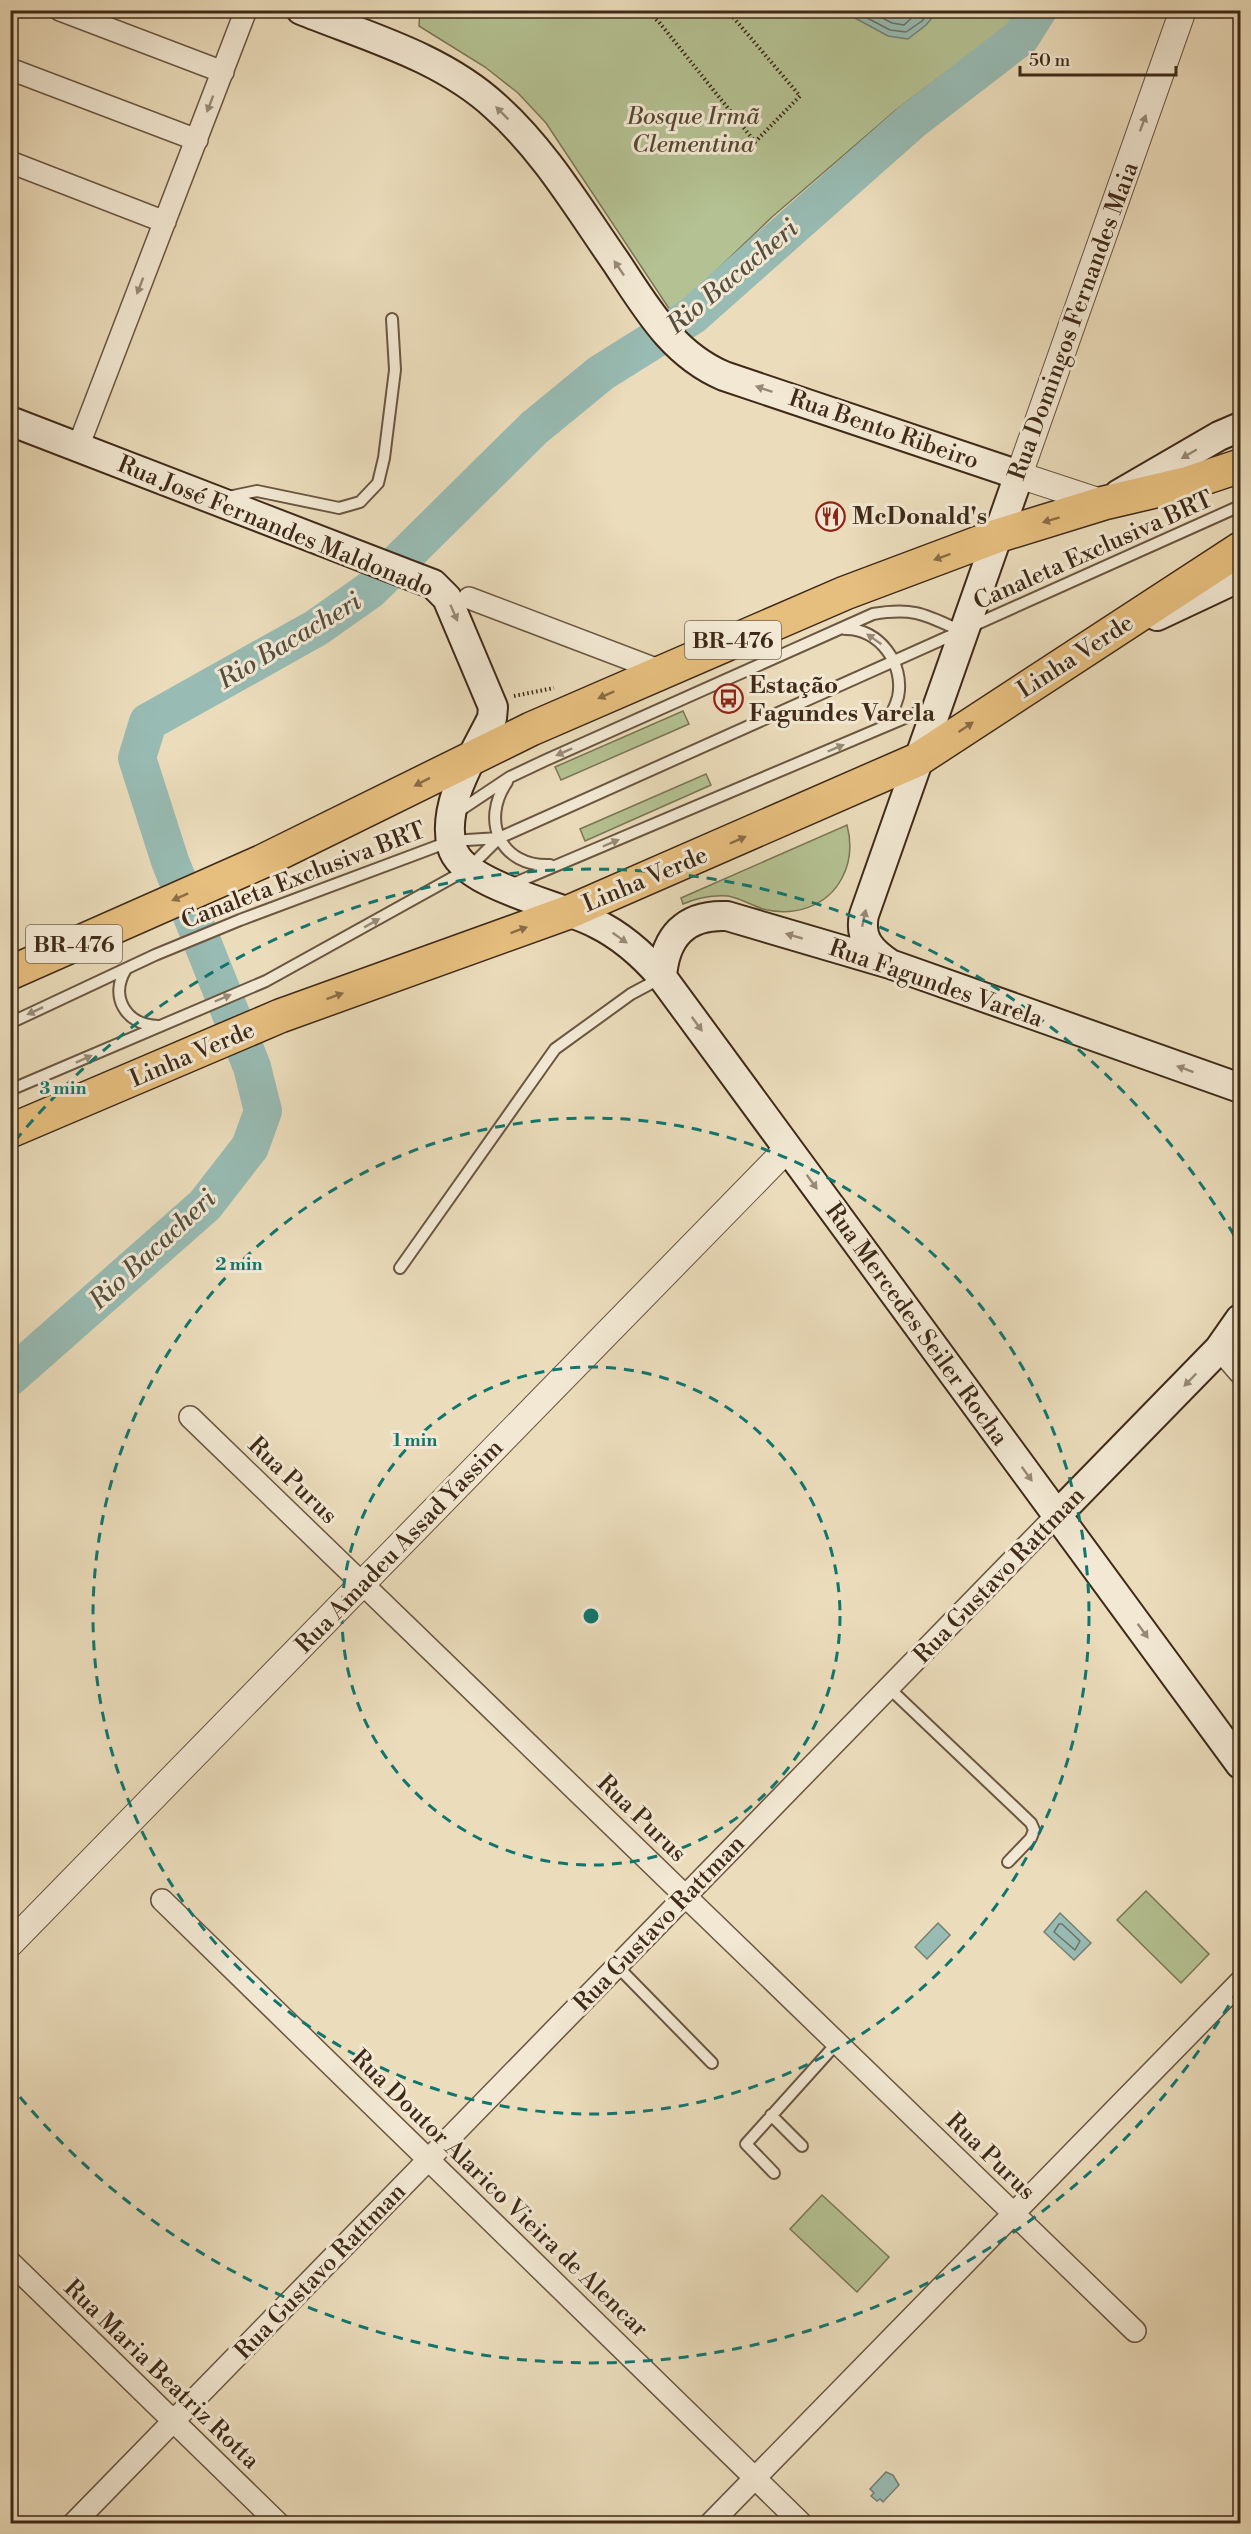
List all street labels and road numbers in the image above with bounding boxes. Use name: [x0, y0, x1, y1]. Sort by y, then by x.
street label: Rua Domingos Fernandes Maia: [1002, 157, 1146, 485]
street label: Rua Bento Ribeiro: [785, 383, 983, 477]
street label: Rua José Fernandes Maldonado: [113, 450, 438, 604]
street label: Canaleta Exclusiva BRT: [969, 485, 1218, 617]
street label: Linha Verde: [1012, 608, 1139, 706]
road number: BR-476: [685, 621, 781, 659]
street label: Canaleta Exclusiva BRT: [177, 816, 430, 936]
street label: Linha Verde: [578, 840, 712, 920]
road number: BR-476: [26, 925, 122, 963]
street label: Rua Fagundes Varela: [825, 933, 1047, 1035]
street label: Linha Verde: [125, 1015, 259, 1095]
street label: Rua Mercedes Seiler Rocha: [818, 1197, 1015, 1453]
street label: Rua Purus: [241, 1431, 343, 1531]
street label: Rua Amadeu Assad Yassim: [290, 1433, 510, 1660]
street label: Rua Gustavo Rattman: [908, 1481, 1092, 1670]
street label: Rua Purus: [590, 1769, 692, 1869]
street label: Rua Gustavo Rattman: [568, 1829, 752, 2018]
street label: Rua Doutor Alarico Vieira de Alencar: [344, 2043, 654, 2344]
street label: Rua Purus: [939, 2107, 1041, 2207]
street label: Rua Gustavo Rattman: [229, 2177, 413, 2366]
street label: Rua Maria Beatriz Rotta: [57, 2273, 266, 2477]

